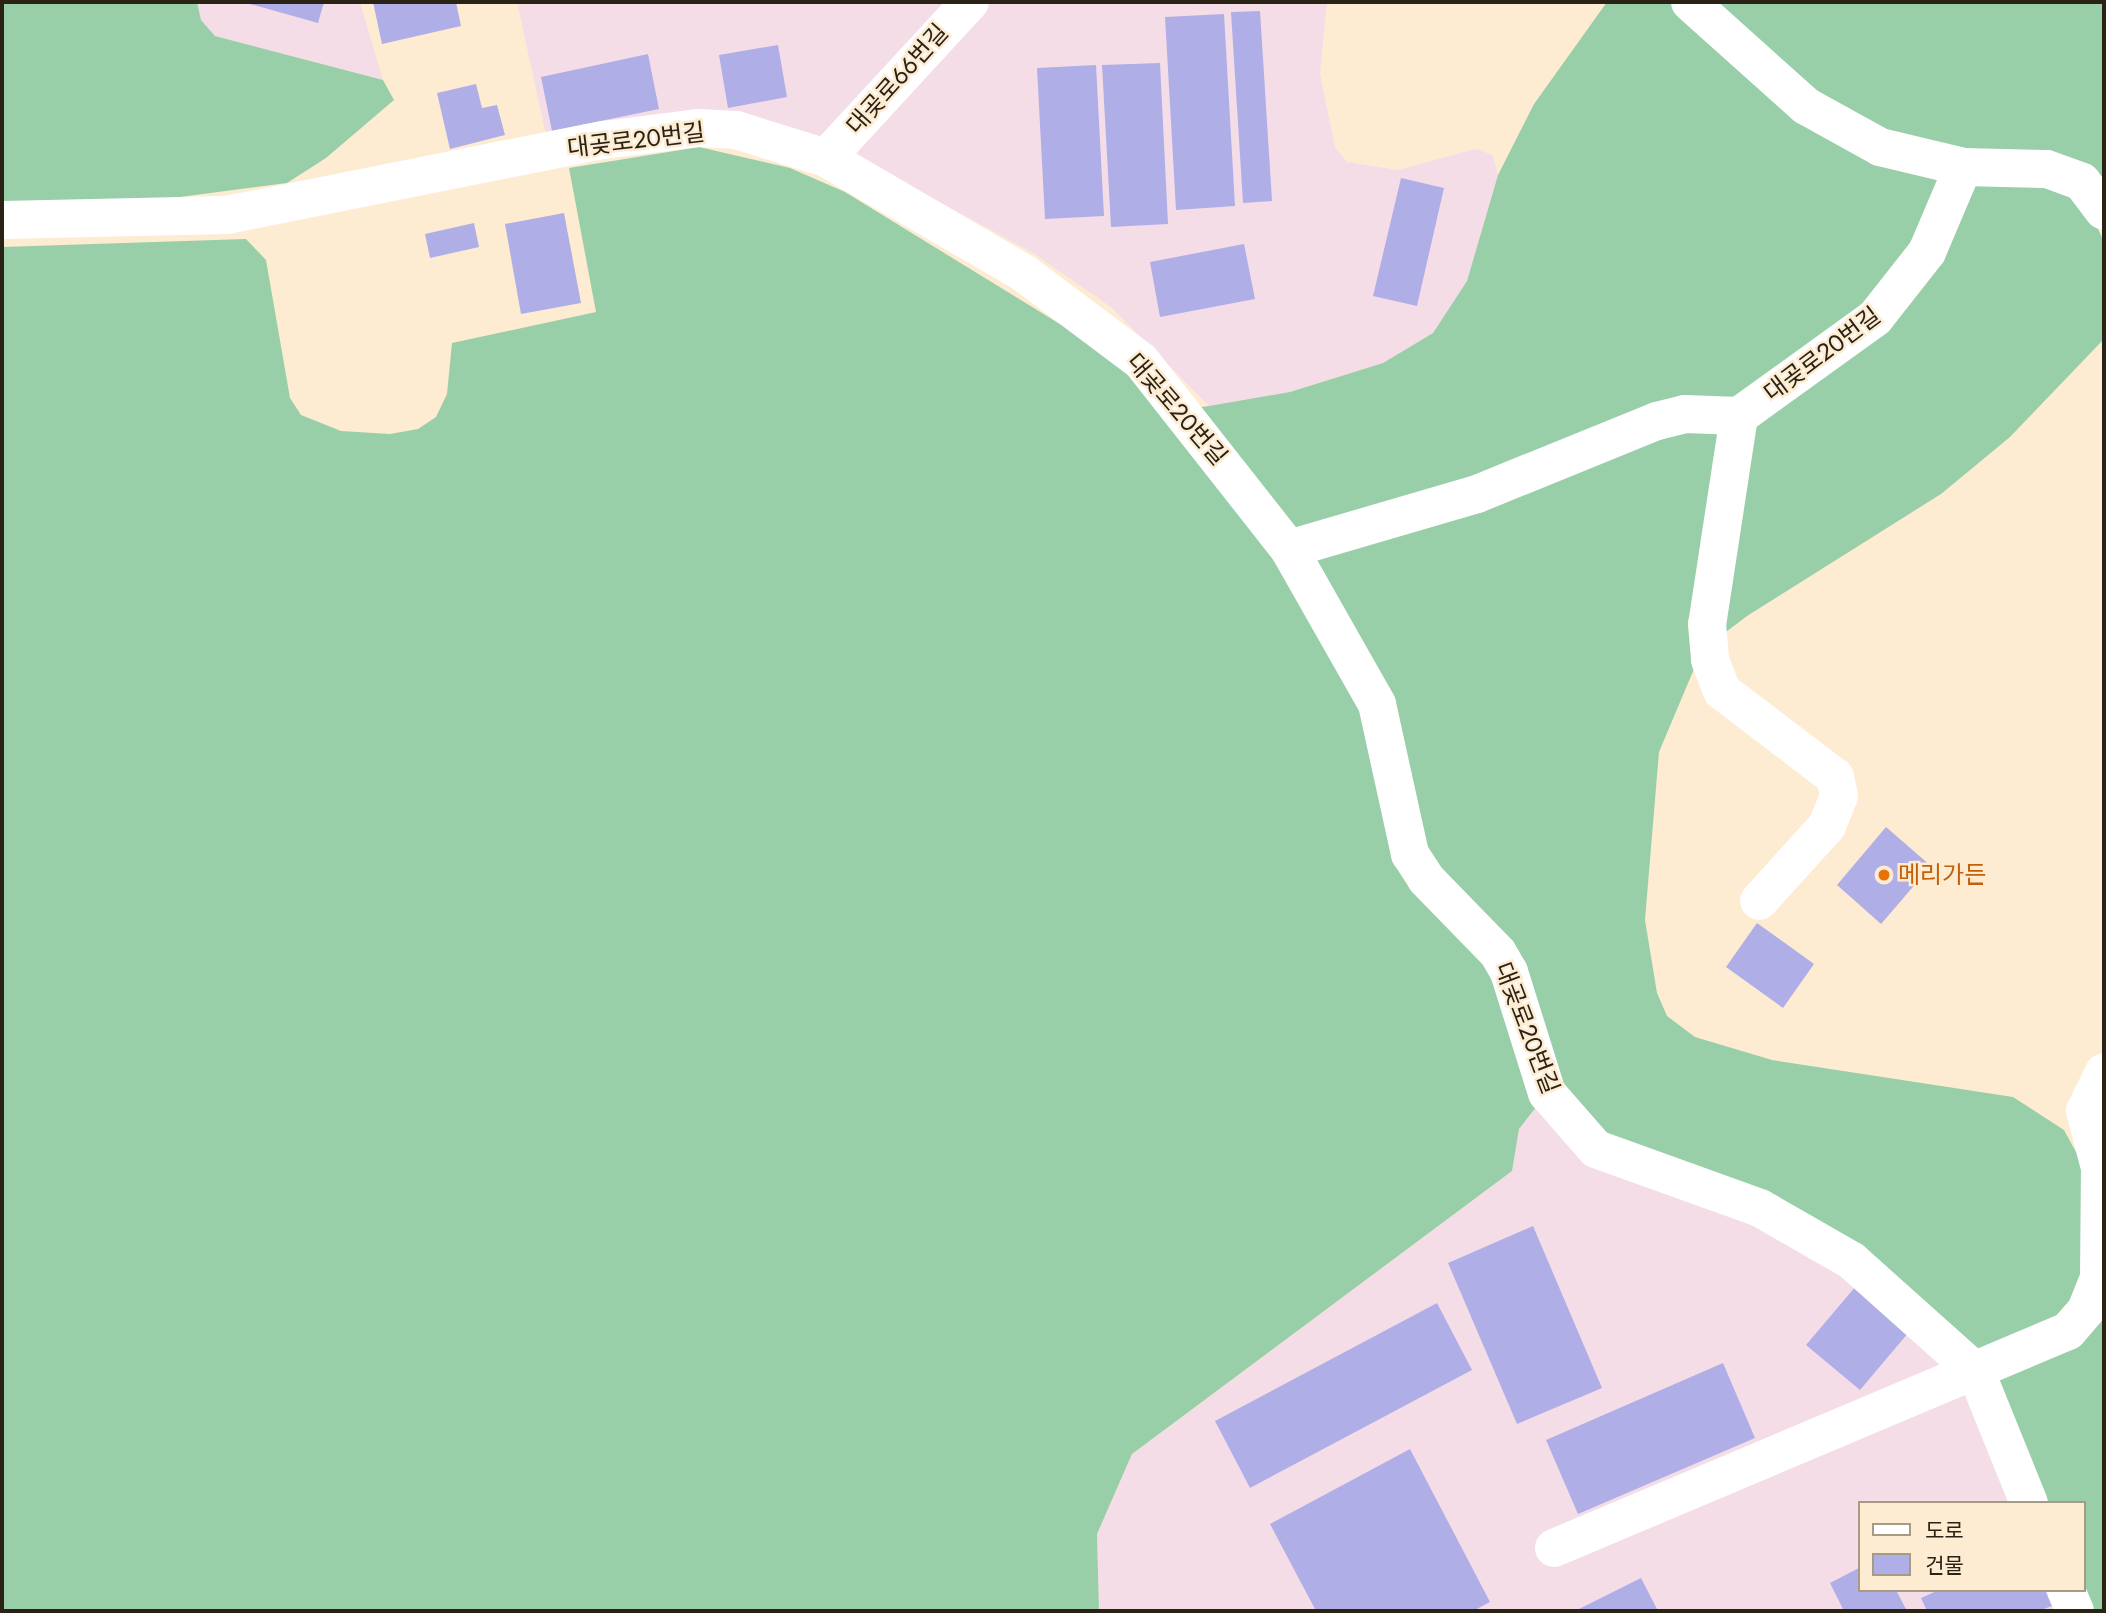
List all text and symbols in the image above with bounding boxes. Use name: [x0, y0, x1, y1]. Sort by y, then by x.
street label: 대곶로66번길: [840, 18, 954, 140]
street label: 대곶로20번길: [566, 117, 706, 163]
street label: 대곶로20번길: [1758, 301, 1886, 407]
street label: 대곶로20번길: [1121, 347, 1233, 471]
place label: 메리가든: [1898, 861, 1986, 889]
marker: 메리가든: [1876, 867, 1892, 883]
street label: 대곶로20번길: [1489, 958, 1565, 1098]
legend: [1857, 1501, 2085, 1592]
text: 도로: [1925, 1516, 1964, 1546]
text: 건물: [1925, 1551, 1964, 1581]

